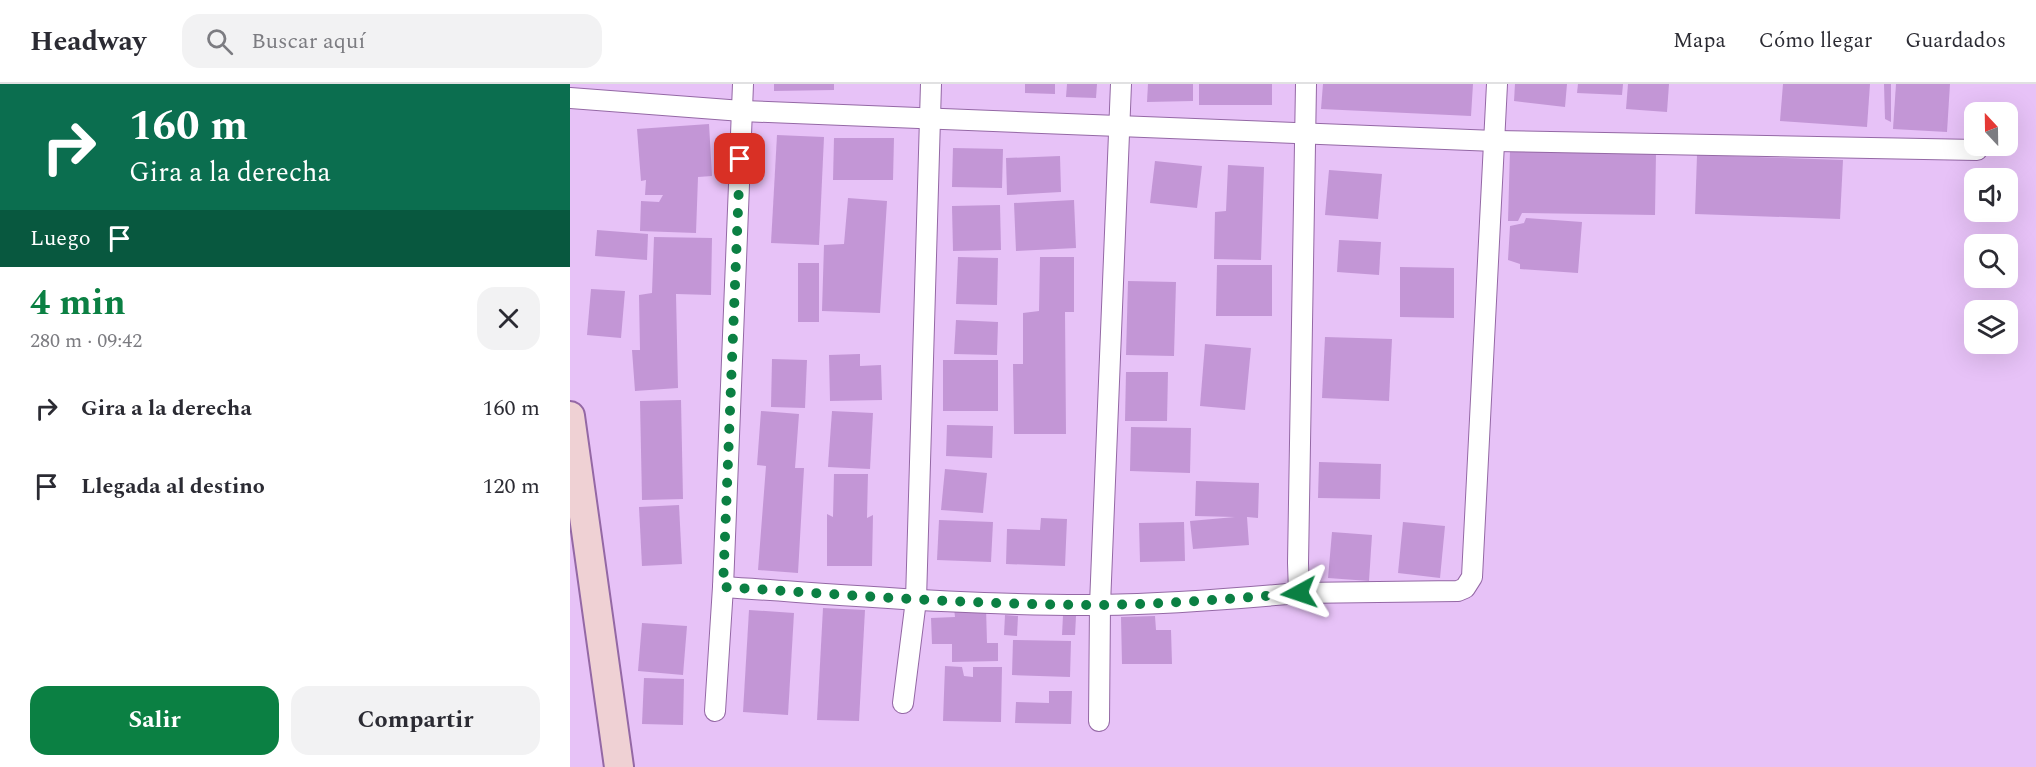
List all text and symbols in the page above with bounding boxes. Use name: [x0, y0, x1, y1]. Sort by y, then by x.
search box: [182, 14, 602, 68]
text: Headway: [30, 20, 146, 63]
icon: search: [203, 25, 236, 58]
text: Buscar aquí: [251, 25, 365, 58]
text: Mapa: [1673, 25, 1726, 57]
text: Cómo llegar: [1759, 25, 1872, 57]
text: Guardados: [1905, 25, 2006, 57]
text: 160 m: [129, 95, 248, 158]
north arrow: [1964, 102, 2018, 156]
map controls: [1964, 102, 2018, 354]
icon: right: [30, 108, 108, 186]
pin: [714, 133, 765, 184]
icon: arrive: [723, 142, 756, 175]
text: Gira a la derecha: [129, 152, 331, 194]
button: sound: [1964, 168, 2018, 222]
text: Luego: [30, 222, 91, 255]
icon: arrive: [103, 222, 136, 255]
button: search: [1964, 234, 2018, 288]
text: 4 min: [30, 276, 126, 331]
button: close: [477, 287, 540, 350]
button: layers: [1964, 300, 2018, 354]
text: 280 m · 09:42: [30, 326, 142, 356]
icon: right: [30, 392, 63, 425]
text: Gira a la derecha: [81, 392, 252, 425]
text: 160 m: [483, 392, 540, 425]
icon: arrive: [30, 470, 63, 503]
text: Llegada al destino: [81, 470, 265, 503]
text: 120 m: [483, 470, 540, 503]
position arrow: [1267, 561, 1331, 625]
button: Salir: [30, 686, 279, 755]
button: Compartir: [291, 686, 540, 755]

